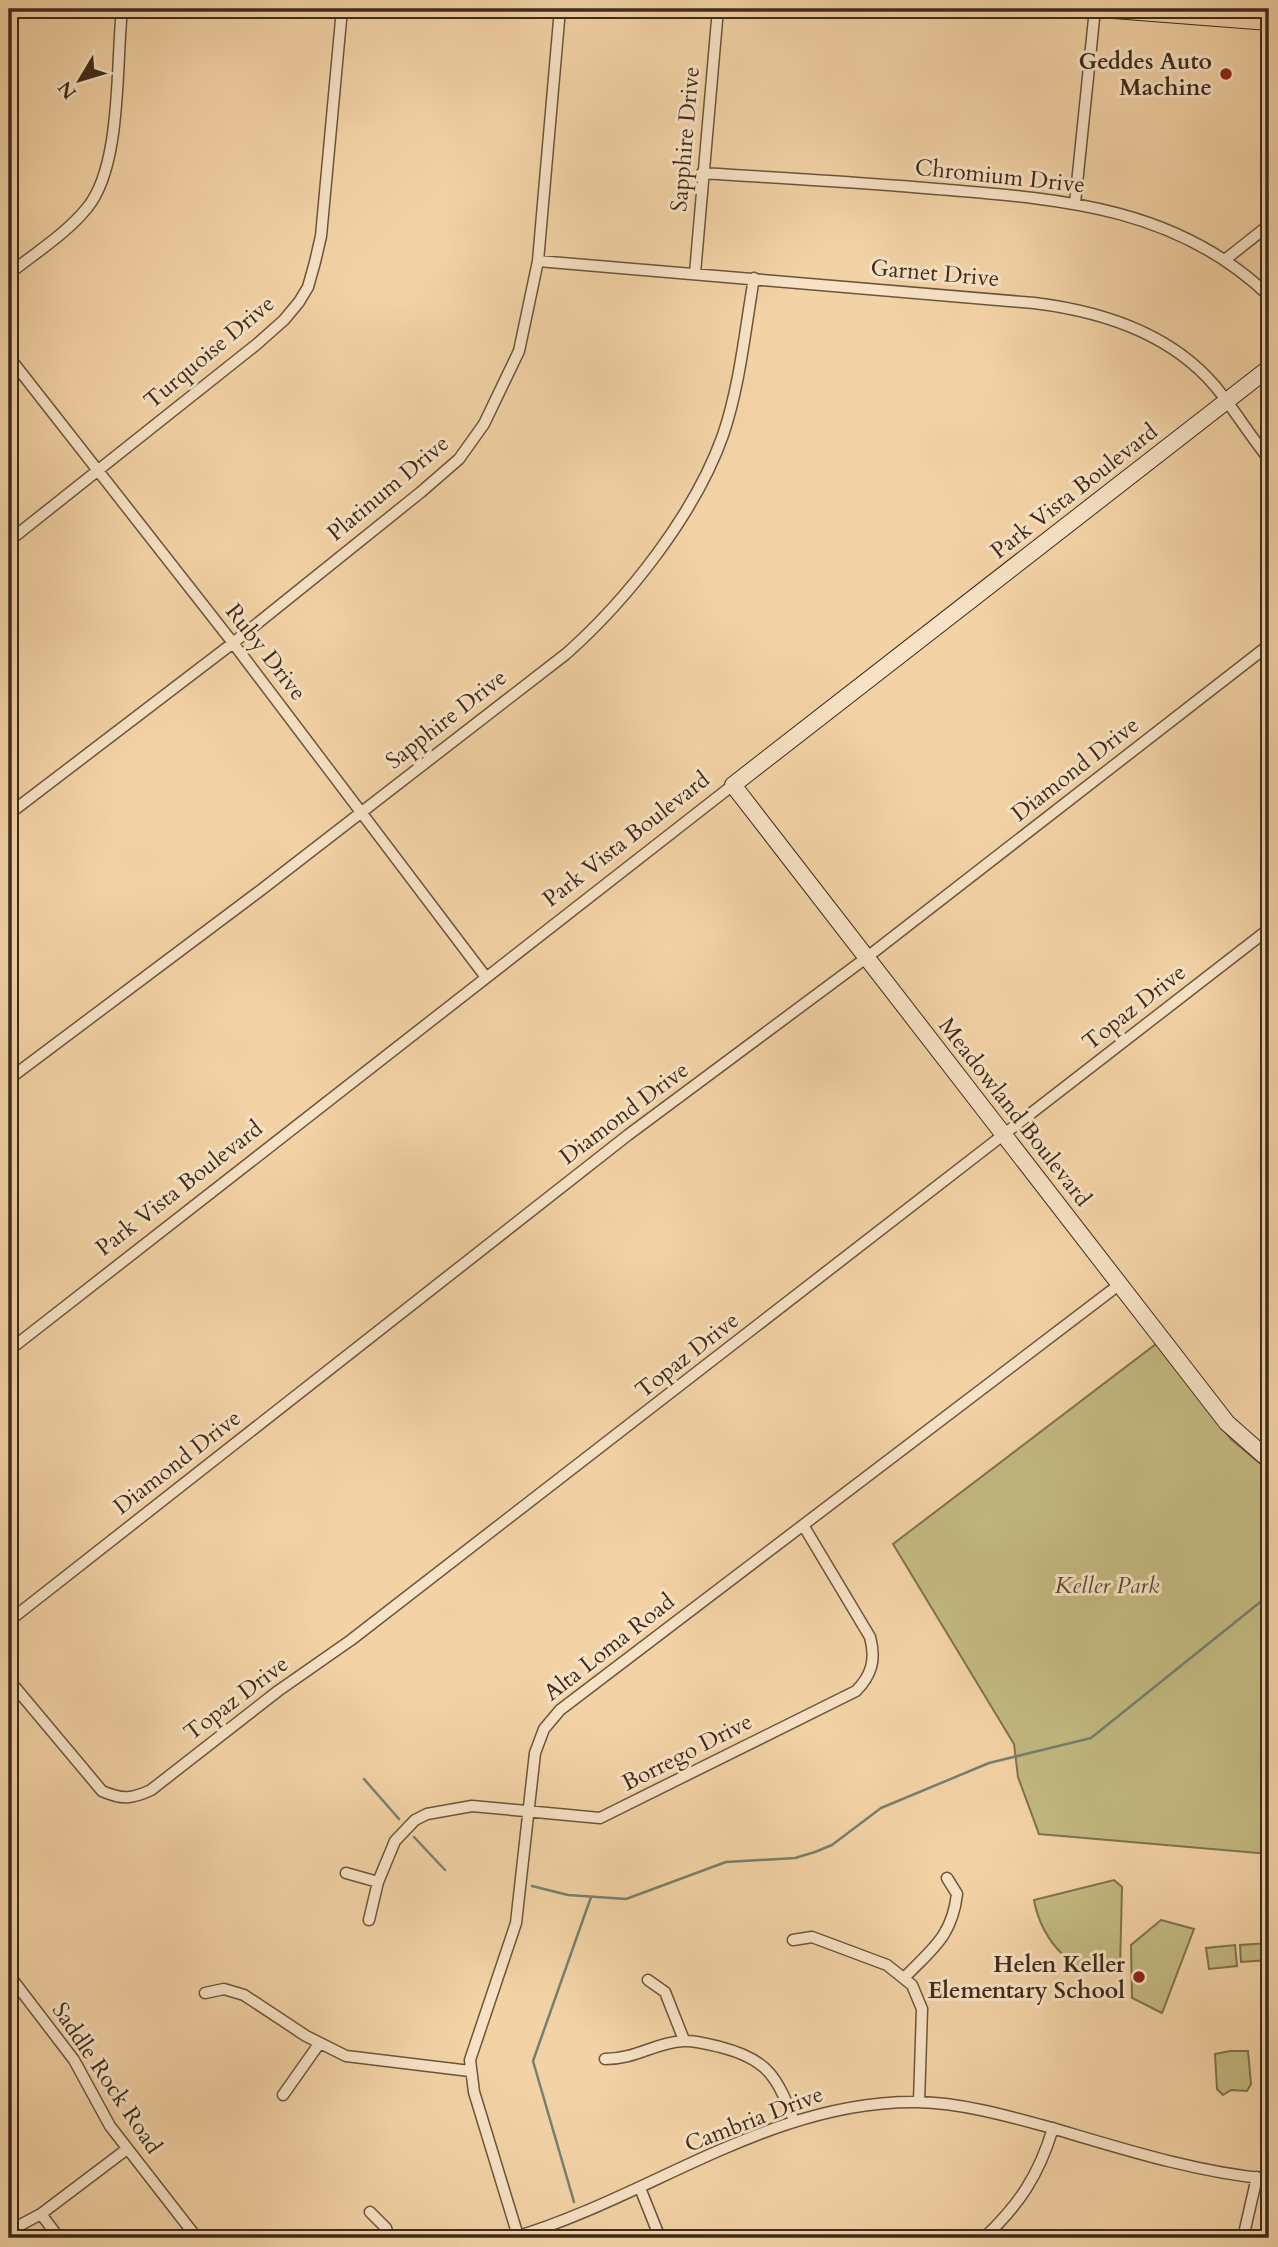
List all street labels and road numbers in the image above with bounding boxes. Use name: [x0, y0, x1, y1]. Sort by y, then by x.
street label: Sapphire Drive: [663, 65, 707, 213]
street label: Chromium Drive: [913, 152, 1087, 200]
street label: Garnet Drive: [869, 252, 1001, 294]
street label: Turquoise Drive: [137, 288, 281, 416]
street label: Park Vista Boulevard: [984, 416, 1165, 566]
street label: Platinum Drive: [321, 428, 455, 548]
street label: Ruby Drive: [218, 597, 314, 707]
street label: Sapphire Drive: [379, 662, 513, 776]
street label: Diamond Drive: [1005, 709, 1145, 829]
street label: Park Vista Boulevard: [536, 764, 717, 914]
street label: Topaz Drive: [1076, 957, 1192, 1057]
street label: Meadowland Boulevard: [931, 1011, 1099, 1213]
street label: Diamond Drive: [553, 1054, 695, 1172]
street label: Park Vista Boulevard: [89, 1113, 270, 1263]
street label: Topaz Drive: [629, 1305, 745, 1405]
street label: Diamond Drive: [107, 1402, 247, 1522]
street label: Alta Loma Road: [537, 1586, 681, 1708]
street label: Topaz Drive: [177, 1648, 295, 1748]
street label: Borrego Drive: [617, 1706, 757, 1798]
street label: Saddle Rock Road: [45, 1996, 170, 2160]
street label: Cambria Drive: [680, 2078, 828, 2160]

